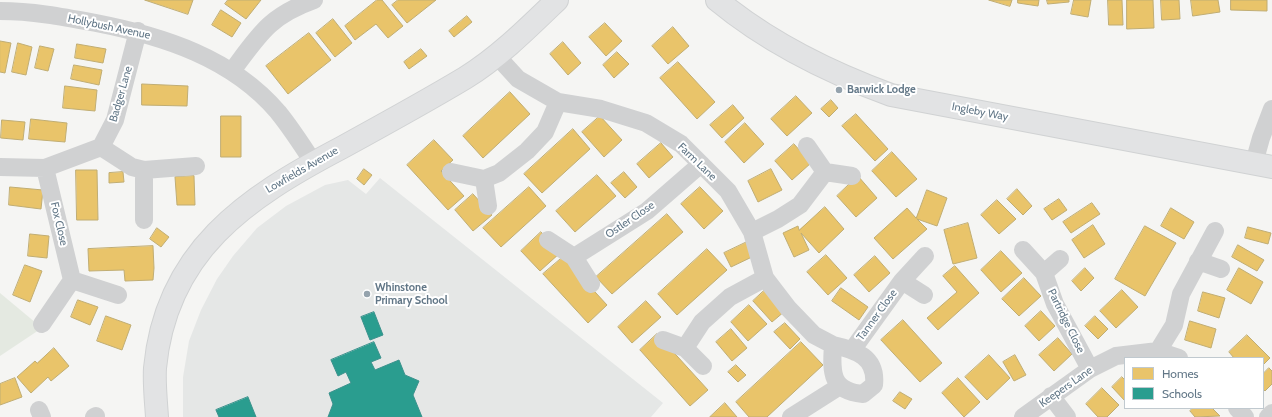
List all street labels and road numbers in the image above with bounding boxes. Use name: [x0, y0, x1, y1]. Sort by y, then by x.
street label: Hollybush Avenue: [67, 12, 151, 42]
street label: Badger Lane: [107, 65, 135, 123]
street label: Ingleby Way: [951, 100, 1009, 124]
street label: Farm Lane: [675, 140, 719, 184]
street label: Lowfields Avenue: [263, 144, 341, 196]
street label: Ostler Close: [603, 199, 657, 241]
street label: Fox Close: [48, 201, 70, 247]
street label: Tanner Close: [854, 287, 900, 343]
street label: Partridge Close: [1045, 287, 1087, 355]
street label: Keepers Lane: [1037, 364, 1095, 410]

